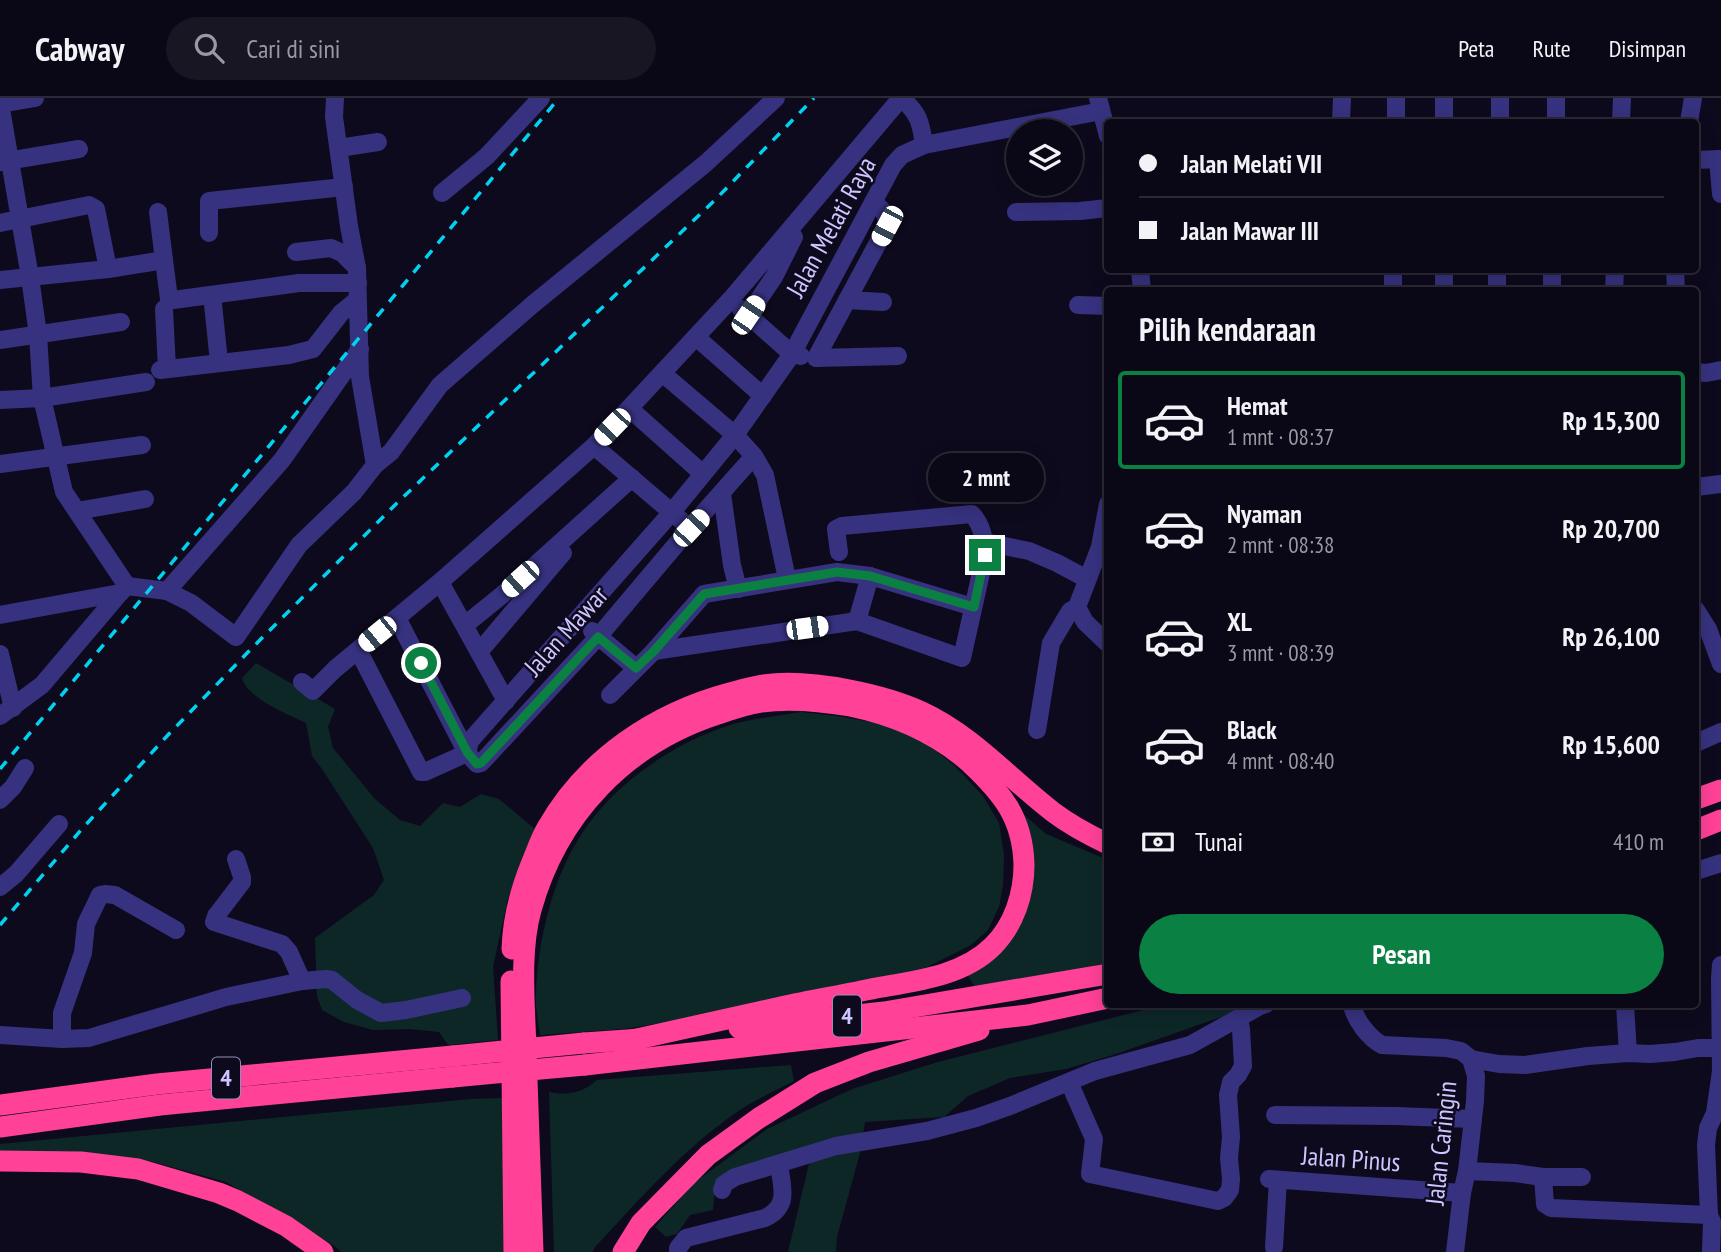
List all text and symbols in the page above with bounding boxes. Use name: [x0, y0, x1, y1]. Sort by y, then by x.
search box: [166, 17, 656, 80]
text: Cabway: [35, 27, 124, 70]
icon: search: [190, 29, 228, 67]
text: Cari di sini: [246, 32, 341, 65]
text: Peta: [1458, 33, 1494, 64]
text: Rute: [1532, 33, 1571, 64]
text: Disimpan: [1609, 33, 1686, 64]
map controls: [1006, 119, 1083, 196]
button: layers: [1006, 119, 1083, 196]
text: Jalan Melati VII: [1181, 147, 1322, 180]
street label: Jalan Melati Raya: [778, 151, 883, 303]
car: [868, 203, 907, 249]
text: Jalan Mawar III: [1181, 214, 1319, 247]
car: [728, 292, 769, 338]
text: Pilih kendaraan: [1139, 308, 1316, 350]
icon: car: [1143, 389, 1206, 452]
text: Hemat: [1227, 389, 1288, 422]
text: Rp 15,300: [1562, 404, 1660, 437]
car: [590, 405, 635, 449]
text: 1 mnt · 08:37: [1227, 422, 1334, 451]
callout: 2 mnt: [927, 454, 1043, 503]
text: 2 mnt: [962, 463, 1010, 492]
icon: car: [1143, 497, 1206, 560]
text: Nyaman: [1227, 497, 1302, 530]
car: [669, 505, 714, 551]
text: Rp 20,700: [1562, 512, 1660, 545]
text: 2 mnt · 08:38: [1227, 530, 1334, 559]
route end: [969, 539, 1001, 571]
car: [498, 557, 543, 601]
street label: Jalan Mawar: [516, 579, 615, 683]
icon: car: [1143, 605, 1206, 668]
text: XL: [1227, 605, 1252, 638]
car: [355, 613, 400, 655]
car: [785, 615, 830, 641]
text: Rp 26,100: [1562, 620, 1660, 653]
text: 3 mnt · 08:39: [1227, 638, 1334, 667]
route start: [405, 647, 437, 679]
icon: car: [1143, 713, 1206, 776]
text: Black: [1227, 713, 1277, 746]
text: Rp 15,600: [1562, 728, 1660, 761]
text: 4 mnt · 08:40: [1227, 746, 1334, 775]
icon: cash: [1139, 823, 1177, 861]
text: Tunai: [1195, 825, 1243, 858]
text: 410 m: [1613, 827, 1664, 856]
button: Pesan: [1139, 914, 1664, 994]
road number: 4: [833, 996, 861, 1036]
road number: 4: [212, 1058, 240, 1098]
street label: Jalan Caringin: [1417, 1079, 1463, 1208]
street label: Jalan Pinus: [1300, 1139, 1402, 1178]

